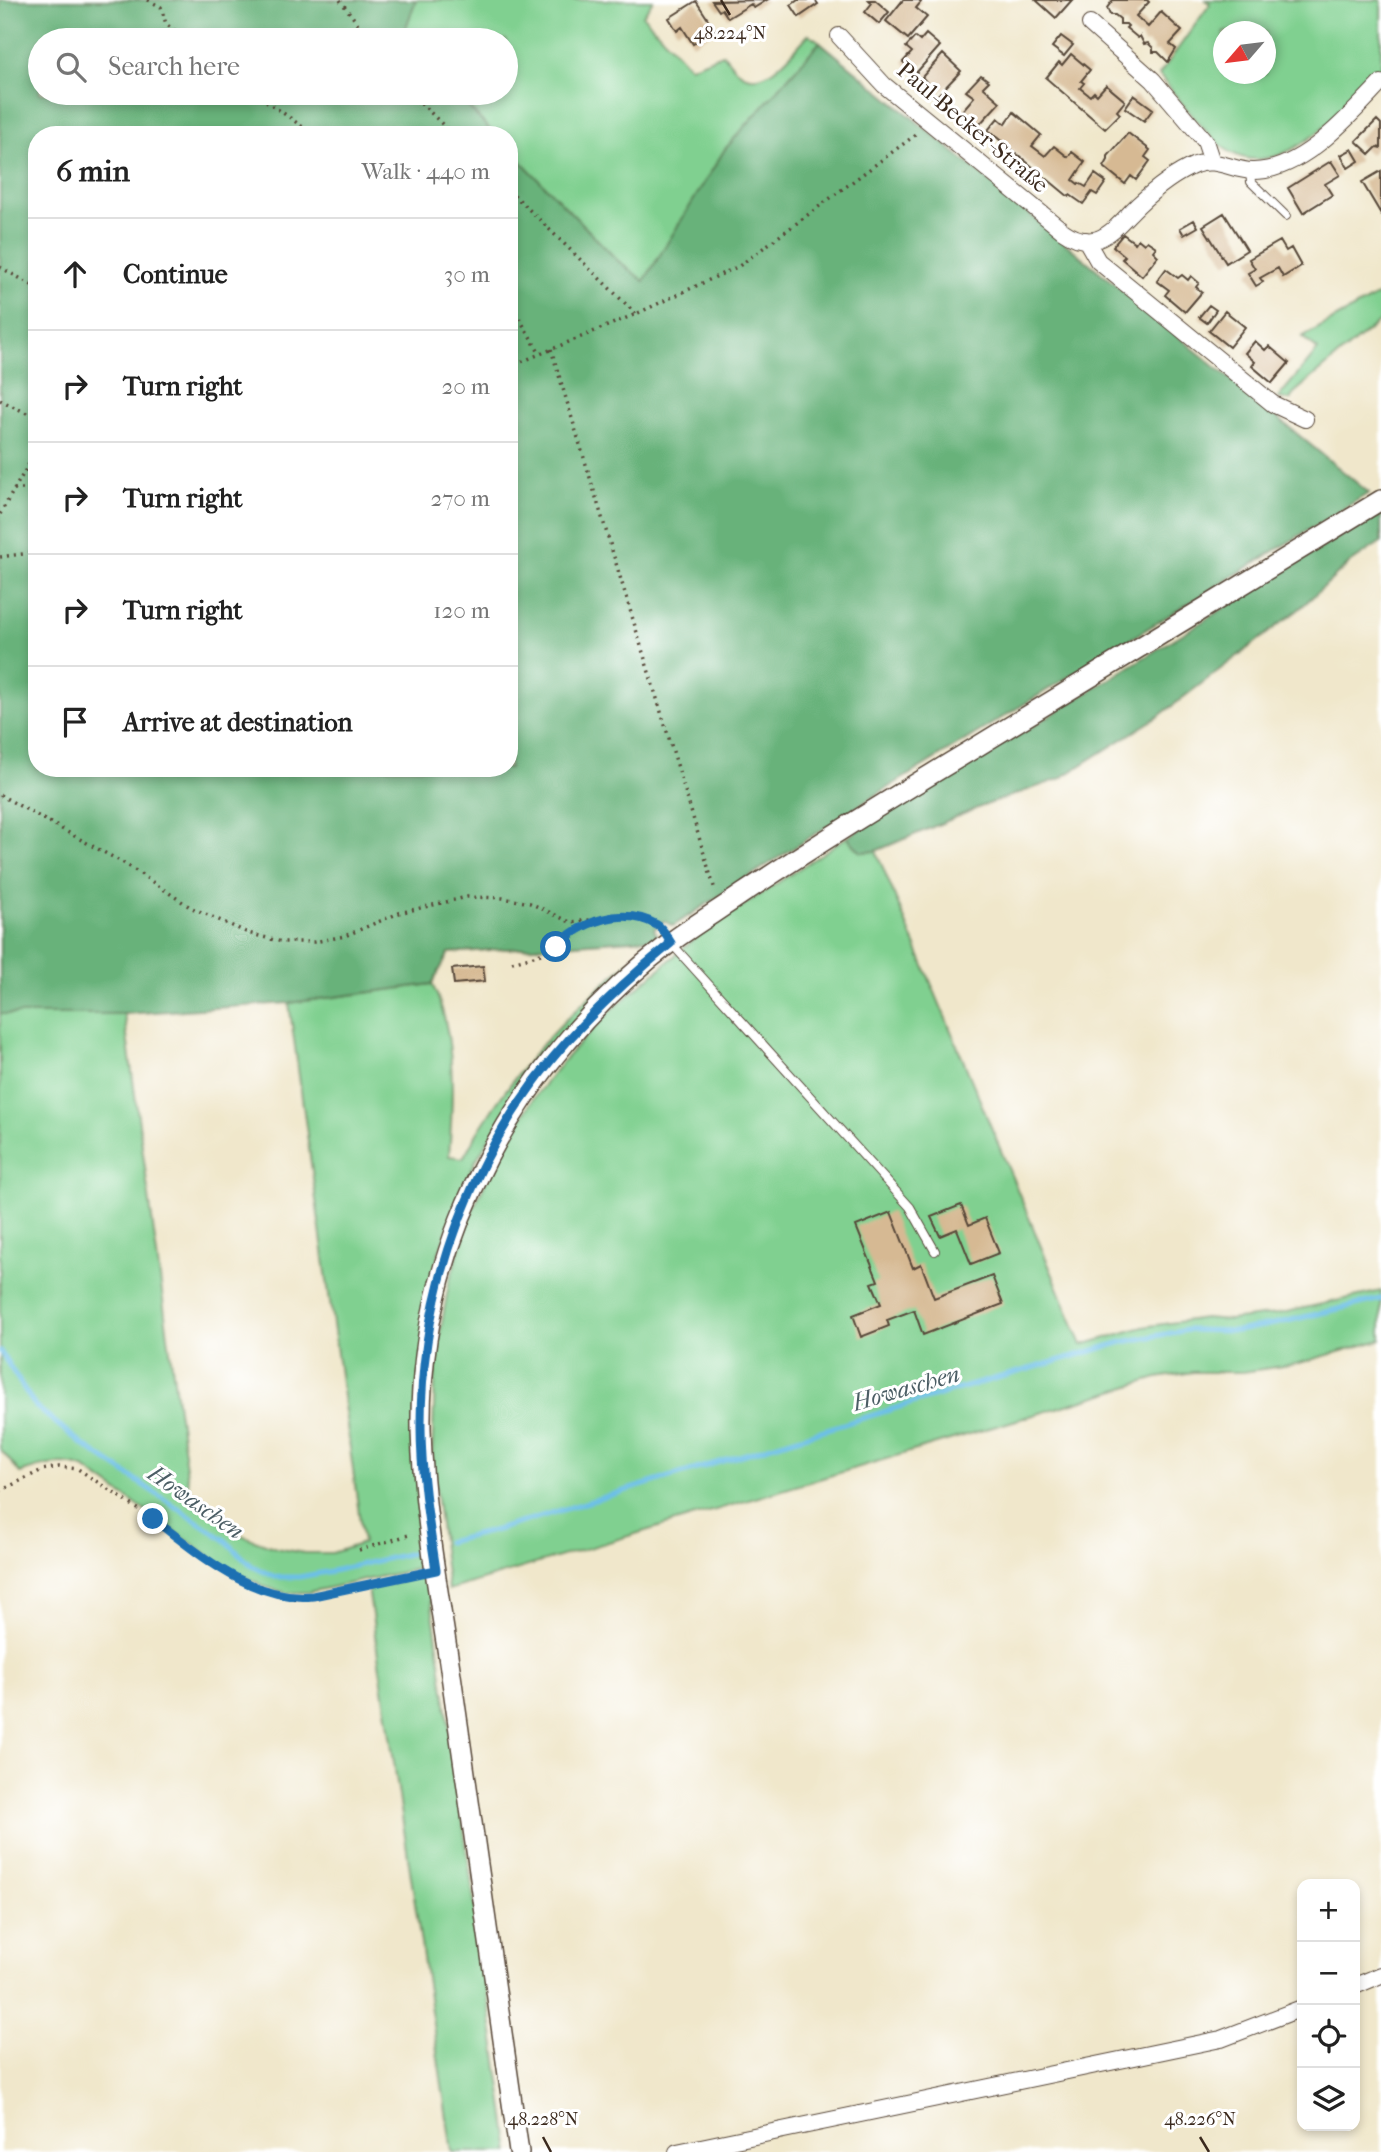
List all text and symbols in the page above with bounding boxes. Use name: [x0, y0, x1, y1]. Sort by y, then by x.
north arrow: [1213, 21, 1276, 84]
text: 48.224°N: [694, 23, 767, 44]
search box: [28, 28, 518, 105]
icon: search: [52, 48, 90, 86]
text: Search here: [108, 51, 240, 82]
street label: Paul-Becker-Straße: [892, 56, 1054, 198]
text: 6 min: [56, 154, 130, 189]
text: Walk · 440 m: [362, 158, 490, 185]
icon: ahead: [56, 255, 94, 293]
text: Continue: [123, 259, 228, 290]
text: 30 m: [444, 261, 490, 288]
icon: right: [56, 367, 94, 405]
text: Turn right: [123, 371, 243, 402]
text: 20 m: [441, 373, 490, 400]
icon: right: [56, 479, 94, 517]
text: Turn right: [123, 483, 243, 514]
text: 270 m: [430, 485, 490, 512]
icon: right: [56, 591, 94, 629]
text: Turn right: [123, 595, 243, 626]
text: 120 m: [433, 597, 490, 624]
icon: arrive: [56, 703, 94, 741]
text: Arrive at destination: [123, 707, 353, 738]
route start: [540, 931, 571, 962]
water label: Howaschen: [848, 1359, 963, 1417]
water label: Howaschen: [142, 1458, 249, 1545]
route end: [137, 1503, 168, 1534]
map controls: [1297, 1879, 1360, 2131]
button: +: [1297, 1879, 1360, 1942]
button: −: [1297, 1942, 1360, 2005]
button: locate: [1297, 2005, 1360, 2068]
button: layers: [1297, 2068, 1360, 2131]
text: 48.228°N: [508, 2109, 579, 2130]
text: 48.226°N: [1164, 2109, 1236, 2130]

